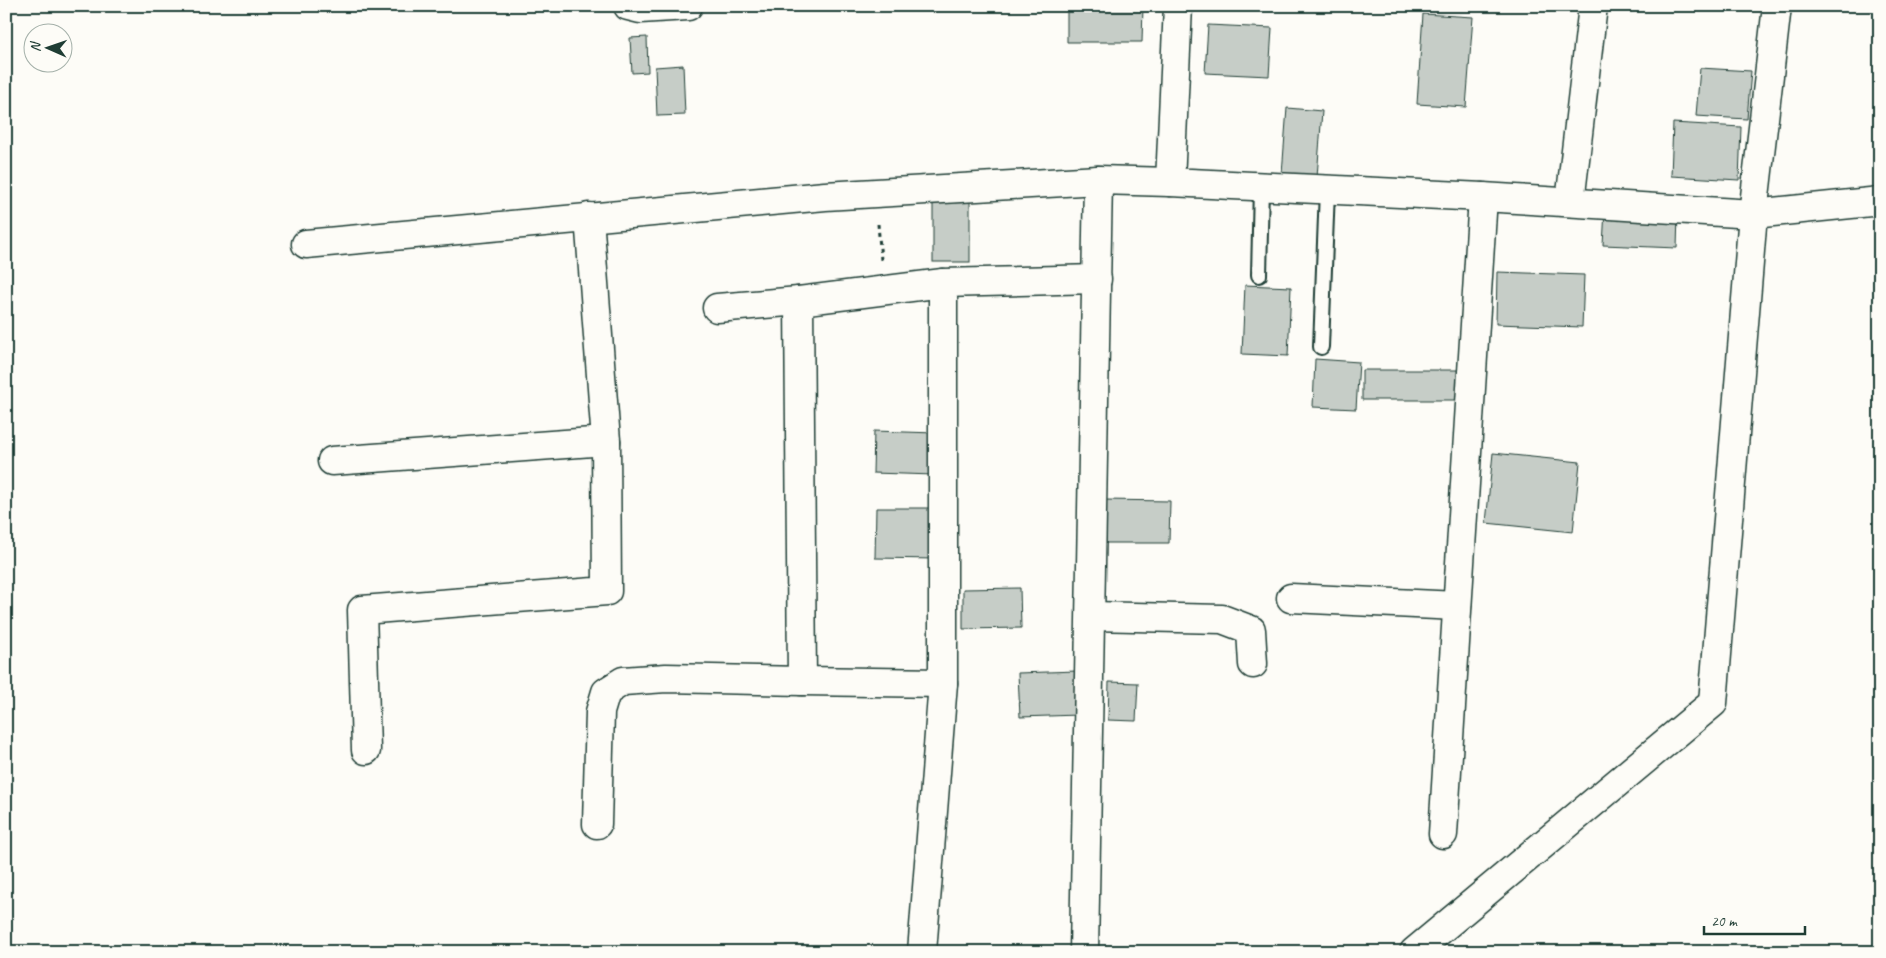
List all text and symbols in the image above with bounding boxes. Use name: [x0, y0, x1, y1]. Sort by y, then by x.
north arrow: [22, 22, 72, 72]
text: N: [27, 41, 44, 52]
scale bar: [1704, 903, 1805, 935]
text: 20 m: [1711, 912, 1738, 931]

